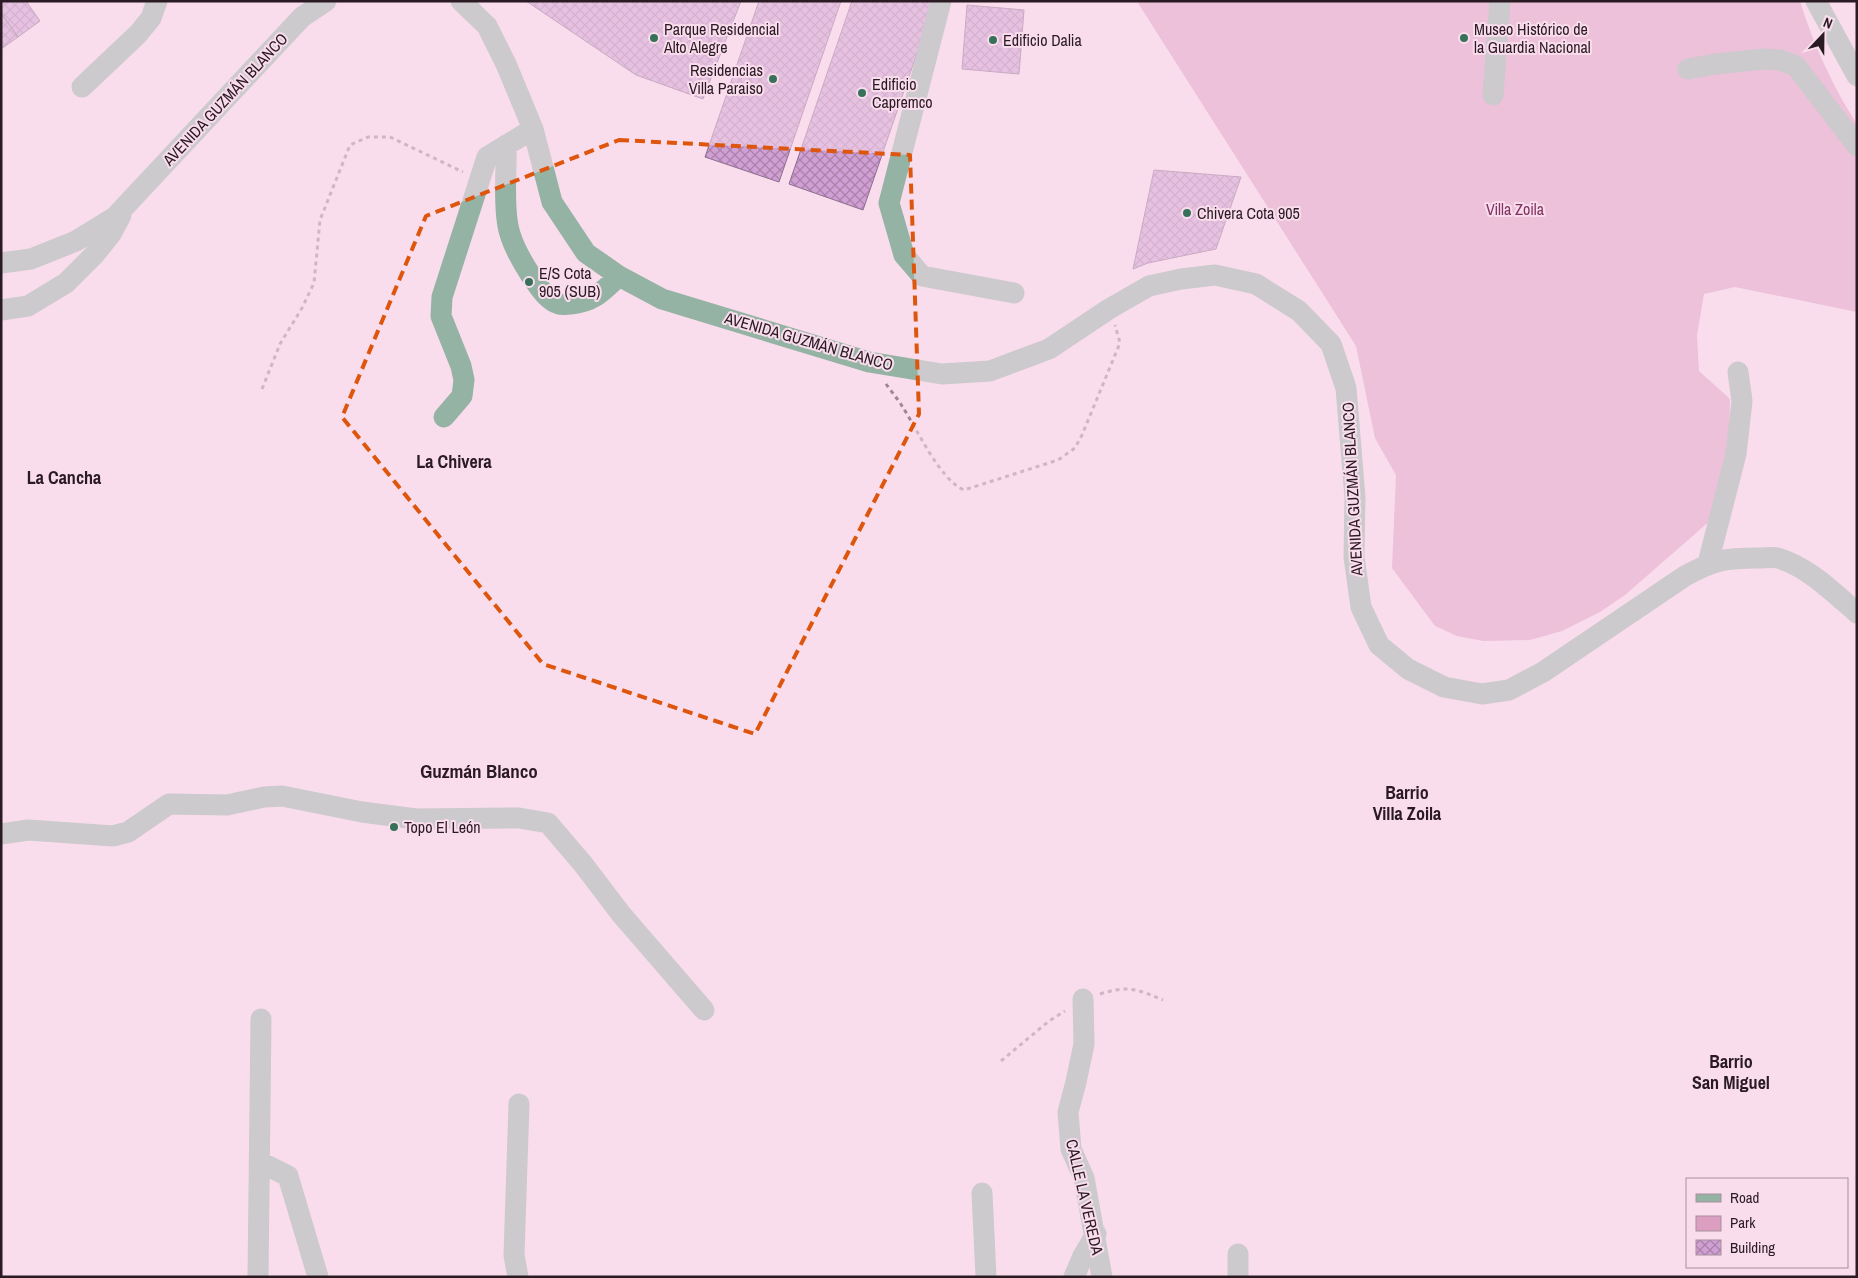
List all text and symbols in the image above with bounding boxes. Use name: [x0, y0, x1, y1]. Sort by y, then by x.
north arrow: [1798, 10, 1848, 60]
text: N: [1821, 13, 1835, 33]
place label: Parque Residencial Alto Alegre: [663, 18, 779, 58]
place label: Museo Histórico de la Guardia Nacional: [1474, 18, 1591, 58]
street label: AVENIDA GUZMÁN BLANCO: [157, 28, 292, 171]
place label: Edificio Dalia: [1003, 29, 1082, 51]
marker: Parque Residencial Alto Alegre: [648, 32, 660, 44]
marker: Museo Histórico de la Guardia Nacional: [1458, 32, 1470, 44]
marker: Edificio Dalia: [987, 34, 999, 46]
place label: Residencias Villa Paraiso: [689, 59, 763, 99]
marker: Residencias Villa Paraiso: [767, 73, 779, 85]
place label: Edificio Capremco: [872, 73, 933, 113]
marker: Edificio Capremco: [856, 87, 868, 99]
park label: Villa Zoila: [1486, 198, 1545, 220]
place label: Chivera Cota 905: [1197, 202, 1300, 224]
marker: Chivera Cota 905: [1181, 207, 1193, 219]
place label: E/S Cota 905 (SUB): [539, 262, 600, 302]
marker: E/S Cota 905 (SUB): [523, 276, 535, 288]
street label: AVENIDA GUZMÁN BLANCO: [721, 306, 896, 376]
street label: AVENIDA GUZMÁN BLANCO: [1336, 402, 1368, 577]
district label: La Chivera: [416, 449, 493, 474]
district label: La Cancha: [27, 465, 102, 490]
district label: Guzmán Blanco: [420, 758, 538, 784]
district label: Barrio Villa Zoila: [1373, 780, 1442, 826]
place label: Topo El León: [404, 816, 481, 838]
marker: Topo El León: [388, 821, 400, 833]
district label: Barrio San Miguel: [1692, 1049, 1770, 1095]
street label: CALLE LA VEREDA: [1061, 1137, 1109, 1257]
legend: [1686, 1178, 1848, 1268]
text: Road: [1730, 1187, 1759, 1208]
text: Park: [1730, 1212, 1756, 1233]
text: Building: [1730, 1237, 1775, 1258]

